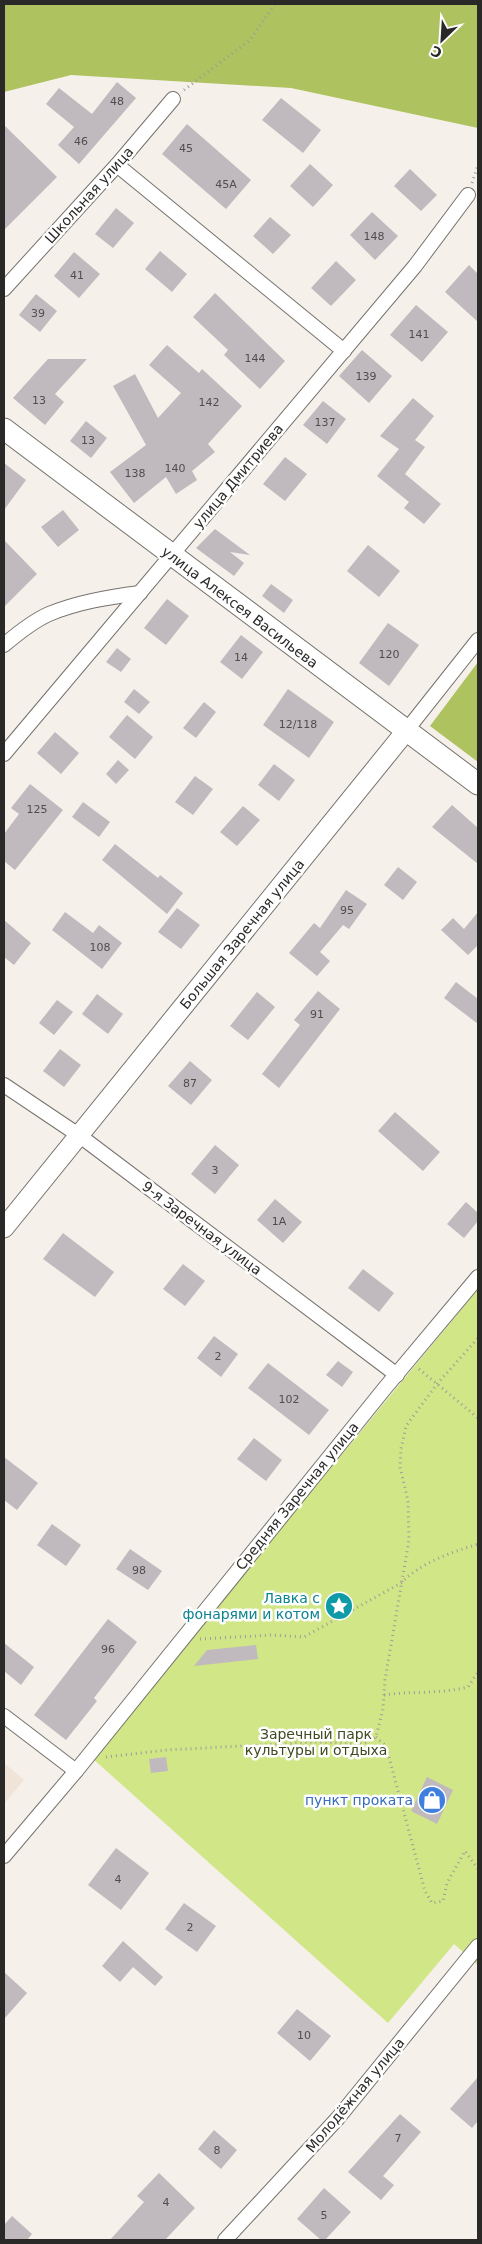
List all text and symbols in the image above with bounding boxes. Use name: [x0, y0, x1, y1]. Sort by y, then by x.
north arrow: [417, 15, 467, 65]
text: С: [428, 42, 445, 61]
house number: 48: [110, 95, 124, 108]
house number: 46: [74, 135, 88, 148]
house number: 45: [179, 142, 193, 155]
street label: Школьная улица: [41, 143, 137, 247]
house number: 45А: [215, 178, 237, 191]
house number: 148: [364, 230, 385, 243]
house number: 41: [70, 269, 84, 282]
house number: 39: [31, 307, 45, 320]
house number: 141: [409, 328, 430, 341]
house number: 144: [245, 352, 266, 365]
house number: 139: [356, 370, 377, 383]
house number: 13: [32, 394, 46, 407]
house number: 142: [199, 396, 220, 409]
house number: 137: [315, 416, 336, 429]
street label: улица Дмитриева: [190, 421, 286, 531]
house number: 13: [81, 434, 95, 447]
house number: 140: [165, 462, 186, 475]
house number: 138: [125, 467, 146, 480]
street label: улица Алексея Васильева: [159, 543, 321, 671]
house number: 120: [379, 648, 400, 661]
house number: 14: [234, 651, 248, 664]
house number: 12/118: [279, 718, 317, 731]
house number: 125: [27, 803, 48, 816]
street label: Большая Заречная улица: [177, 856, 307, 1012]
house number: 95: [340, 904, 354, 917]
house number: 108: [90, 941, 111, 954]
house number: 91: [310, 1008, 324, 1021]
house number: 87: [183, 1077, 197, 1090]
house number: 3: [212, 1164, 219, 1177]
street label: 9-я Заречная улица: [139, 1178, 265, 1278]
house number: 1А: [272, 1215, 287, 1228]
house number: 2: [215, 1350, 222, 1363]
house number: 102: [279, 1393, 300, 1406]
street label: Средняя Заречная улица: [232, 1419, 362, 1573]
house number: 98: [132, 1564, 146, 1577]
place label: Лавка с фонарями и котом: [182, 1590, 320, 1622]
place icon: Лавка с фонарями и котом: [324, 1591, 354, 1621]
house number: 96: [101, 1643, 115, 1656]
park label: Заречный парк культуры и отдыха: [245, 1726, 387, 1758]
shop icon: пункт проката: [417, 1785, 447, 1815]
place label: пункт проката: [305, 1792, 413, 1808]
house number: 4: [115, 1873, 122, 1886]
house number: 2: [187, 1921, 194, 1934]
house number: 10: [297, 2029, 311, 2042]
street label: Молодёжная улица: [303, 2035, 407, 2155]
house number: 7: [395, 2132, 402, 2145]
house number: 8: [214, 2144, 221, 2157]
house number: 4: [163, 2196, 170, 2209]
house number: 5: [321, 2209, 328, 2222]

